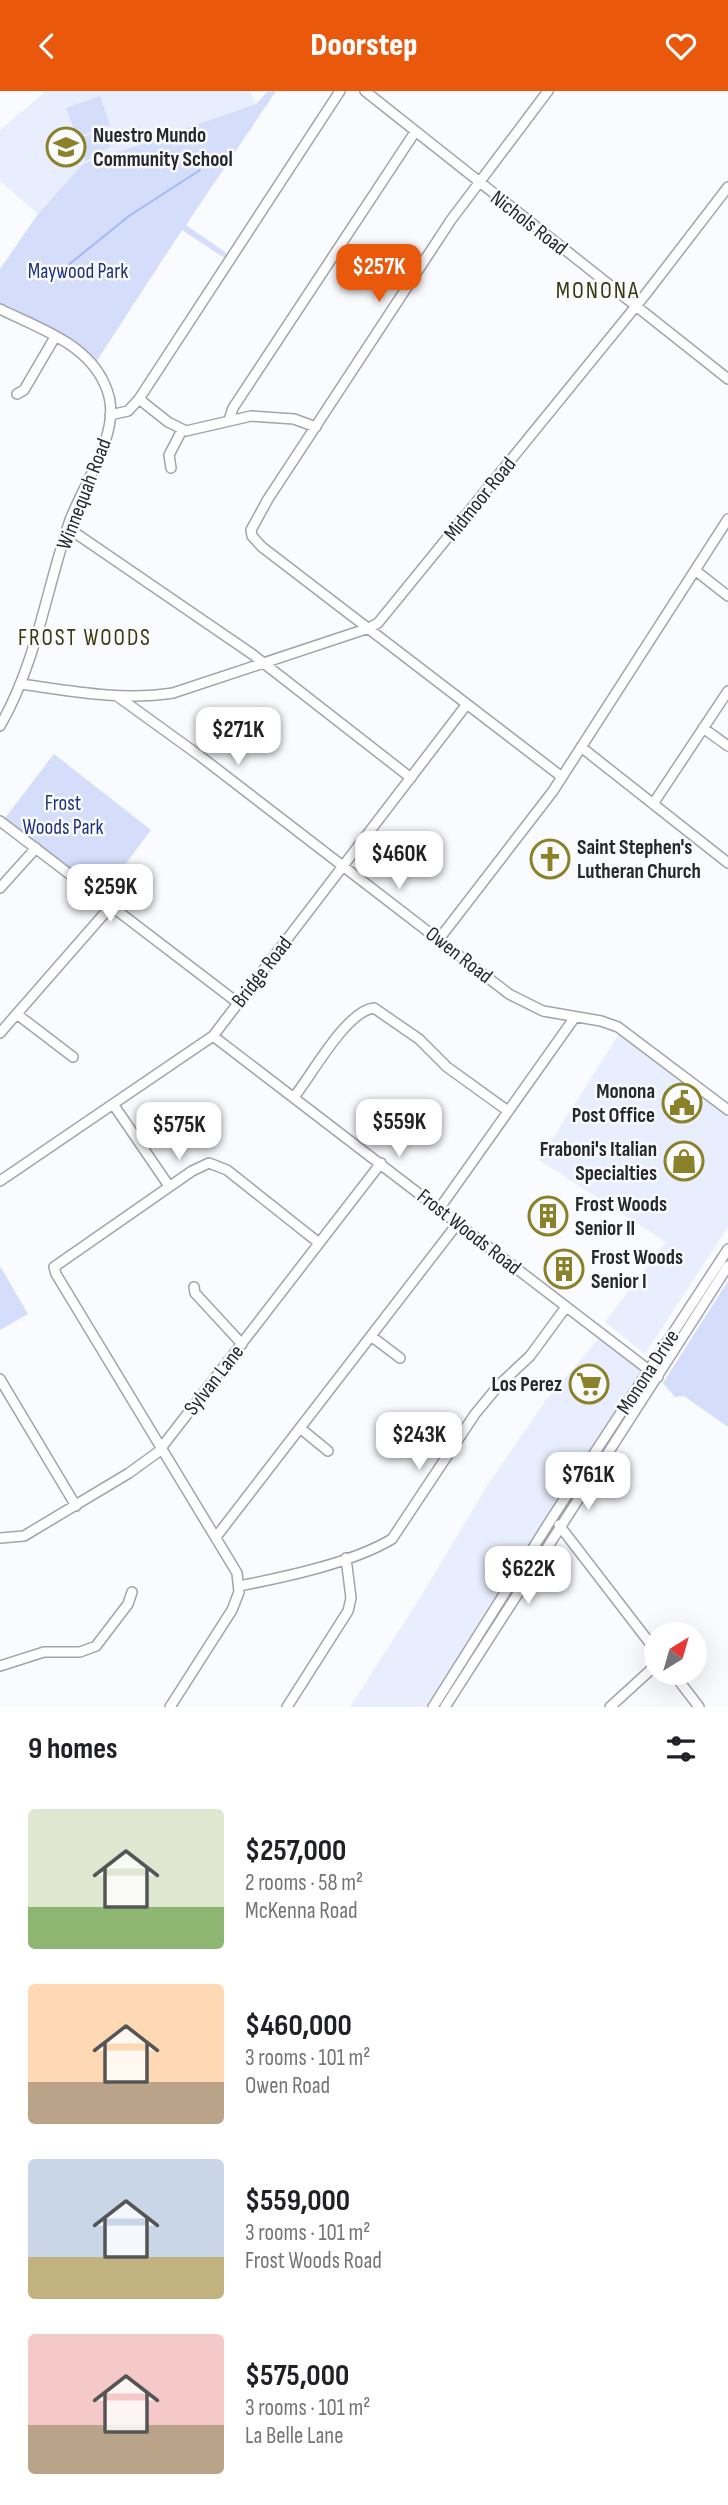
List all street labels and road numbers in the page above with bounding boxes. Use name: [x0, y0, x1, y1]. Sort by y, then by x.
street label: Nichols Road: [486, 185, 572, 261]
street label: Winnequah Road: [51, 435, 117, 553]
street label: Midmoor Road: [439, 452, 521, 546]
street label: Owen Road: [421, 921, 497, 989]
street label: Bridge Road: [227, 932, 297, 1012]
street label: Frost Woods Road: [412, 1184, 526, 1280]
street label: Monona Drive: [611, 1325, 685, 1419]
street label: Sylvan Lane: [179, 1340, 249, 1420]

